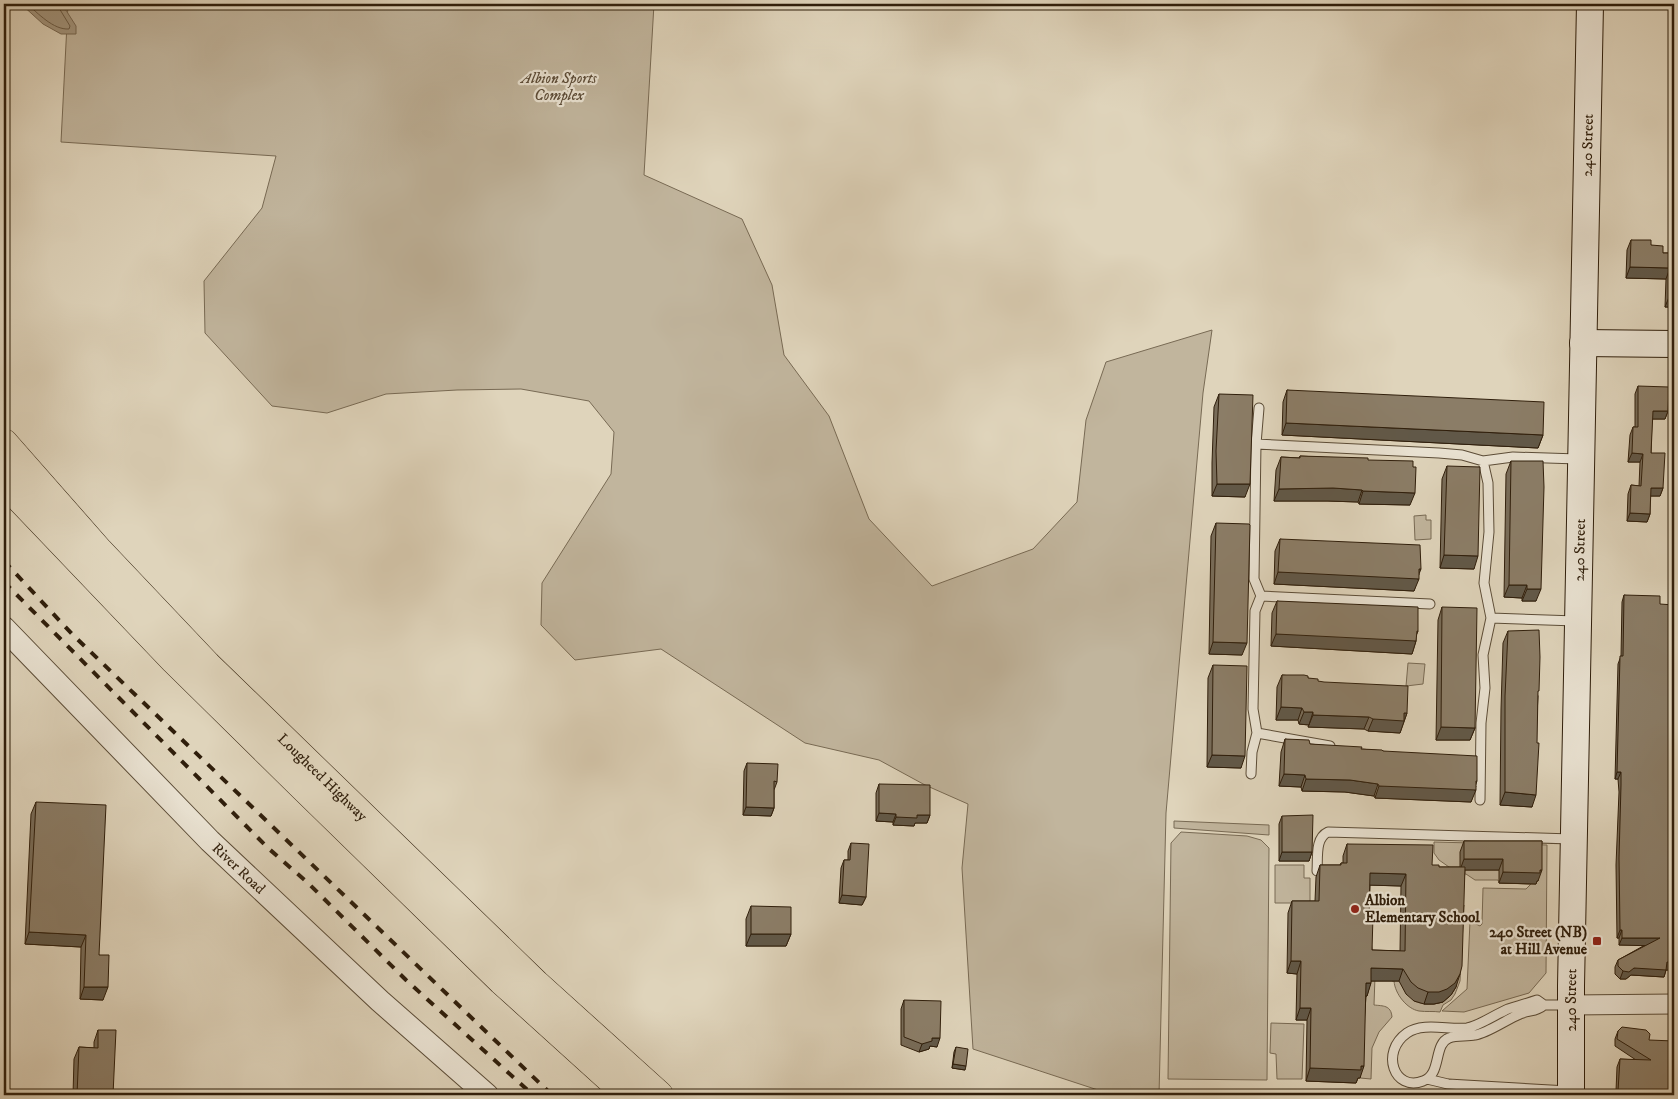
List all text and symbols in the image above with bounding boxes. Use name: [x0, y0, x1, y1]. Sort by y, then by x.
park label: Albion Sports Complex: [519, 69, 597, 105]
street label: 240 Street: [1577, 113, 1597, 177]
street label: 240 Street: [1569, 518, 1590, 582]
street label: Lougheed Highway: [274, 729, 372, 826]
street label: River Road: [208, 838, 270, 898]
place label: Albion Elementary School: [1364, 891, 1480, 927]
marker: Albion Elementary School: [1349, 903, 1361, 915]
place label: 240 Street (NB) at Hill Avenue: [1489, 923, 1588, 959]
marker: 240 Street (NB) at Hill Avenue: [1591, 935, 1603, 947]
street label: 240 Street: [1562, 968, 1581, 1031]

